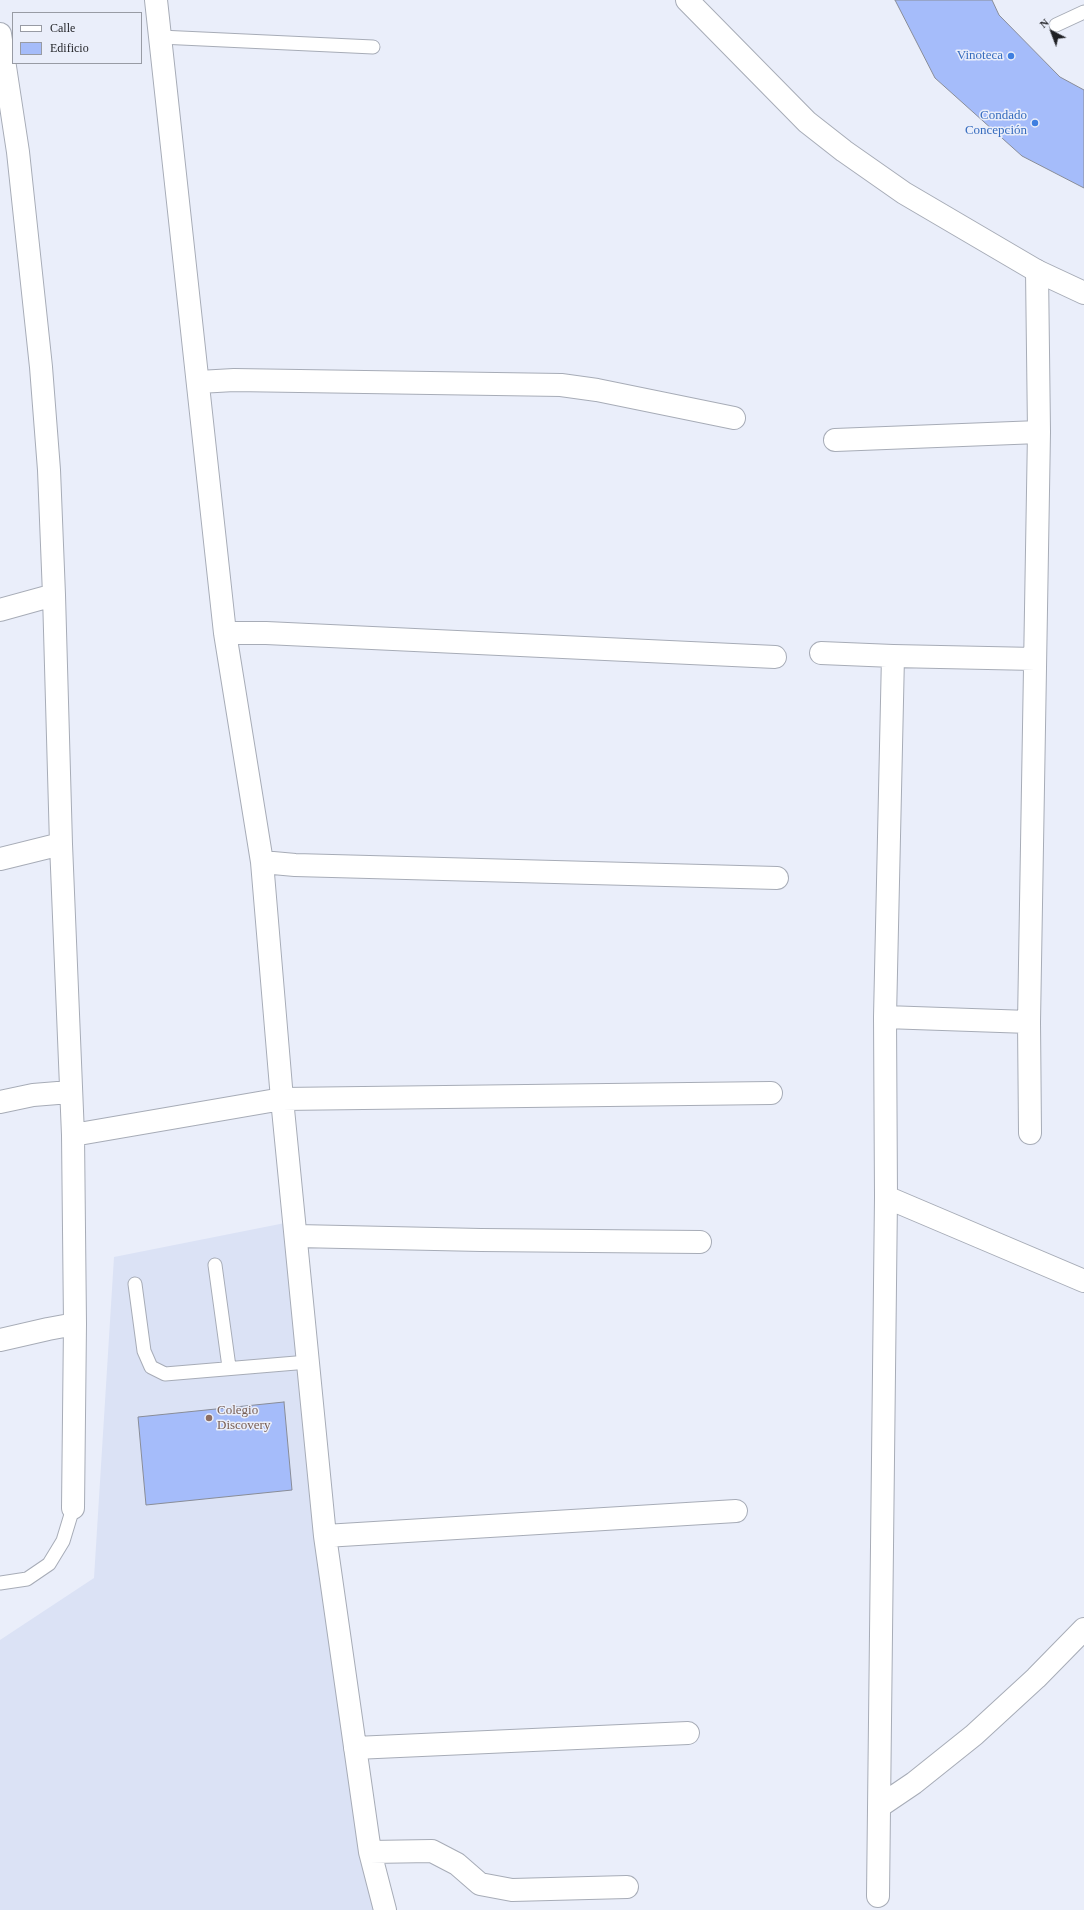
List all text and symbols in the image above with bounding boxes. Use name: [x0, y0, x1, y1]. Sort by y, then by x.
legend: [12, 12, 142, 64]
north arrow: [1032, 12, 1072, 52]
text: N: [1037, 16, 1051, 30]
text: Calle: [50, 21, 75, 35]
text: Edificio: [50, 41, 89, 55]
place label: Vinoteca: [957, 48, 1003, 64]
marker: Vinoteca: [1006, 51, 1016, 61]
place label: Condado Concepción: [965, 108, 1027, 139]
marker: Condado Concepción: [1030, 118, 1040, 128]
place label: Colegio Discovery: [217, 1403, 270, 1434]
marker: Colegio Discovery: [204, 1413, 214, 1423]

